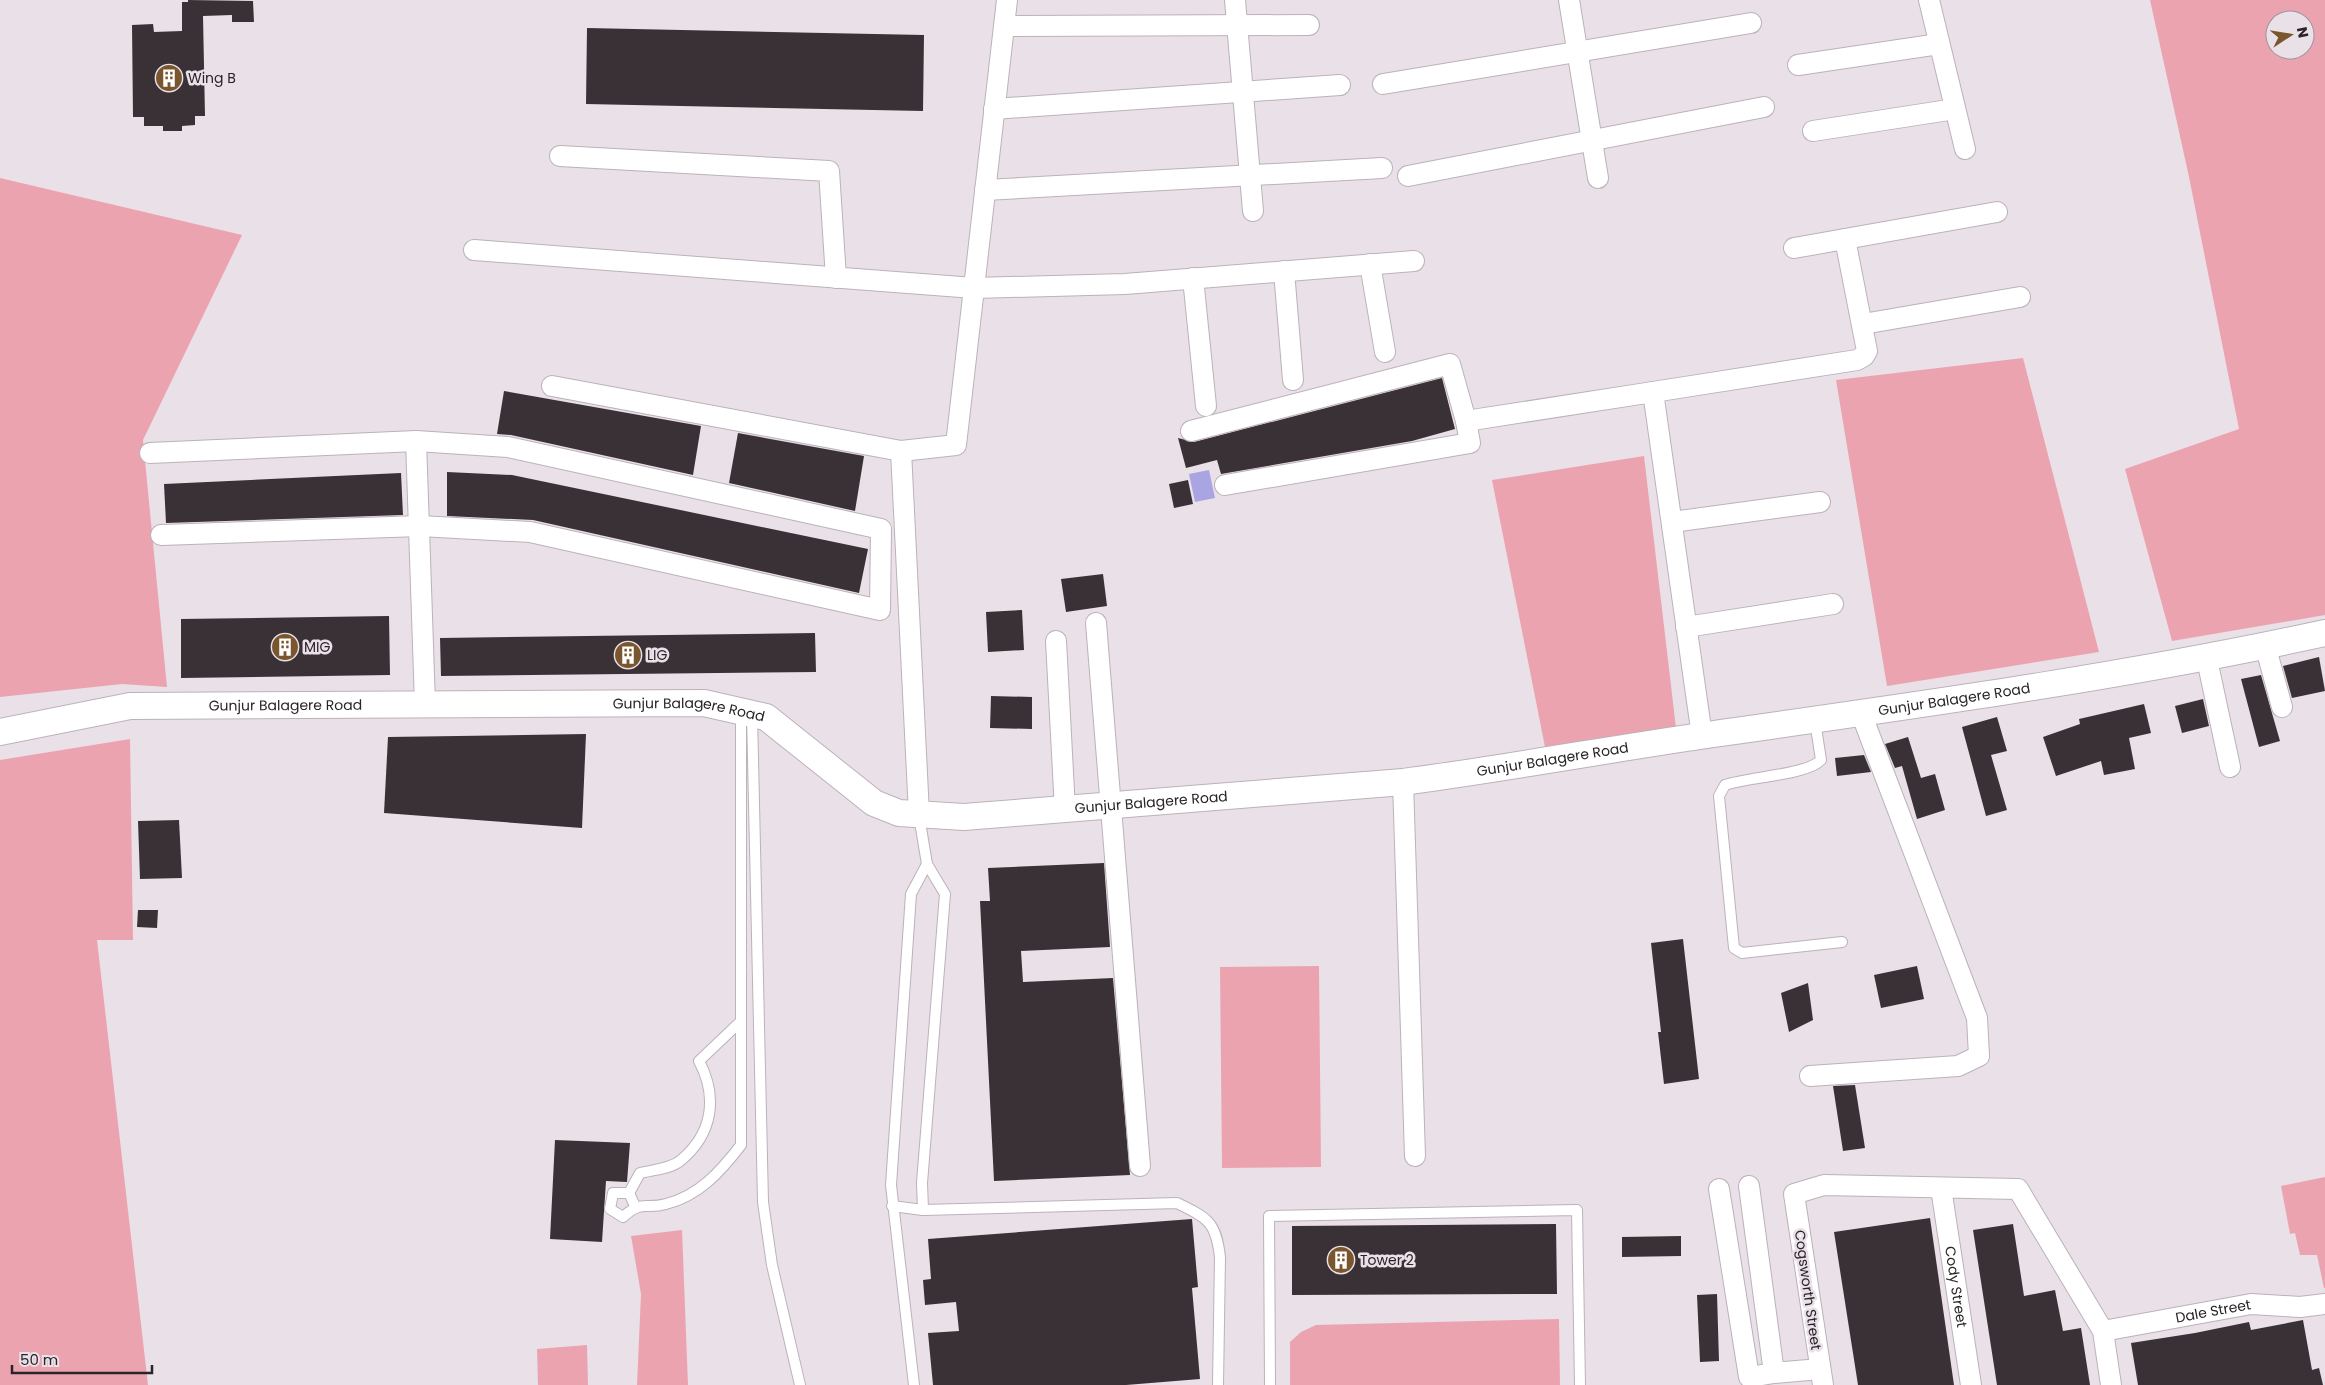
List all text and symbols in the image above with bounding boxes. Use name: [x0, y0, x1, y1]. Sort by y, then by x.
north arrow: [2265, 10, 2315, 60]
text: N: [2292, 25, 2314, 40]
building icon: Wing B: [154, 63, 184, 93]
place label: Wing B: [188, 68, 236, 88]
building icon: MIG: [270, 632, 300, 662]
place label: MIG: [304, 637, 330, 657]
building icon: LIG: [613, 640, 643, 670]
place label: LIG: [647, 645, 667, 665]
street label: Gunjur Balagere Road: [1877, 678, 2032, 720]
street label: Gunjur Balagere Road: [613, 693, 767, 726]
street label: Gunjur Balagere Road: [209, 695, 362, 716]
street label: Gunjur Balagere Road: [1475, 737, 1630, 781]
street label: Gunjur Balagere Road: [1074, 786, 1228, 818]
street label: Cogsworth Street: [1790, 1229, 1826, 1351]
building icon: Tower 2: [1326, 1245, 1356, 1275]
street label: Cody Street: [1940, 1245, 1972, 1329]
place label: Tower 2: [1360, 1250, 1414, 1270]
street label: Dale Street: [2174, 1294, 2253, 1328]
scale bar: [12, 1342, 152, 1374]
text: 50 m: [20, 1349, 58, 1370]

